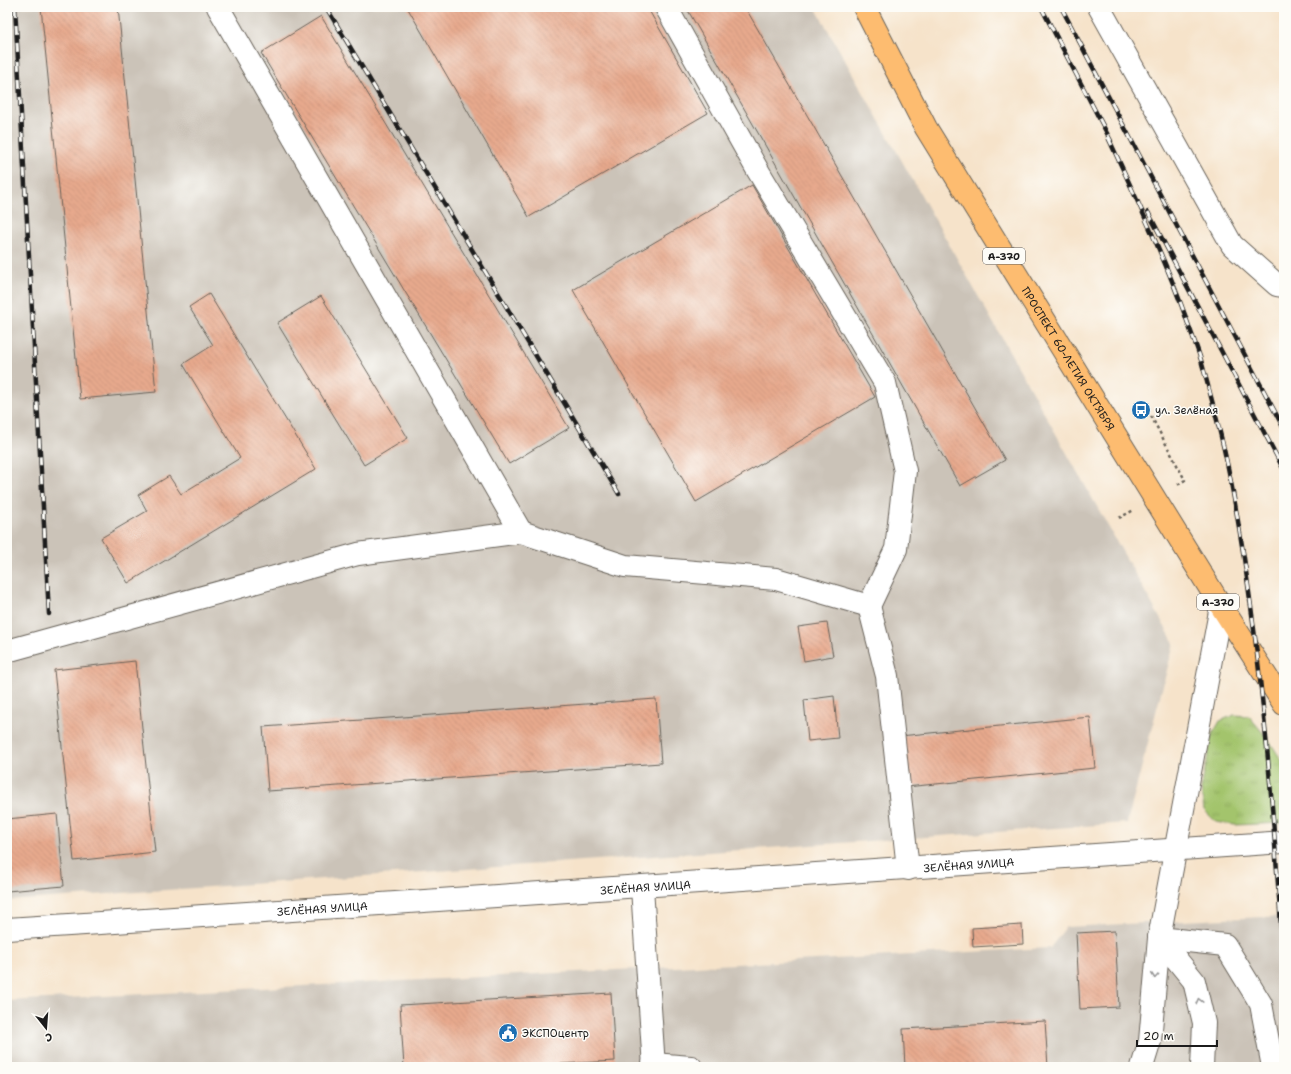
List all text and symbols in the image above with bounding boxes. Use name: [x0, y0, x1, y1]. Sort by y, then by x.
road number: А-370: [983, 248, 1025, 264]
street label: ПРОСПЕКТ 60-ЛЕТИЯ ОКТЯБРЯ: [1018, 284, 1118, 433]
bus stop icon: ул. Зелёная: [1130, 399, 1152, 421]
place label: ул. Зелёная: [1155, 403, 1218, 418]
road number: А-370: [1197, 594, 1239, 610]
street label: ЗЕЛЁНАЯ УЛИЦА: [923, 854, 1015, 876]
street label: ЗЕЛЁНАЯ УЛИЦА: [600, 877, 692, 898]
street label: ЗЕЛЁНАЯ УЛИЦА: [276, 898, 368, 919]
one-way arrow: [1151, 973, 1160, 979]
one-way arrow: [1195, 997, 1204, 1004]
north arrow: [26, 1008, 66, 1048]
public building icon: ЭКСПОцентр: [497, 1022, 519, 1044]
scale bar: [1137, 1022, 1217, 1048]
place label: ЭКСПОцентр: [522, 1026, 589, 1041]
text: 20 m: [1143, 1028, 1174, 1044]
text: С: [43, 1029, 54, 1045]

